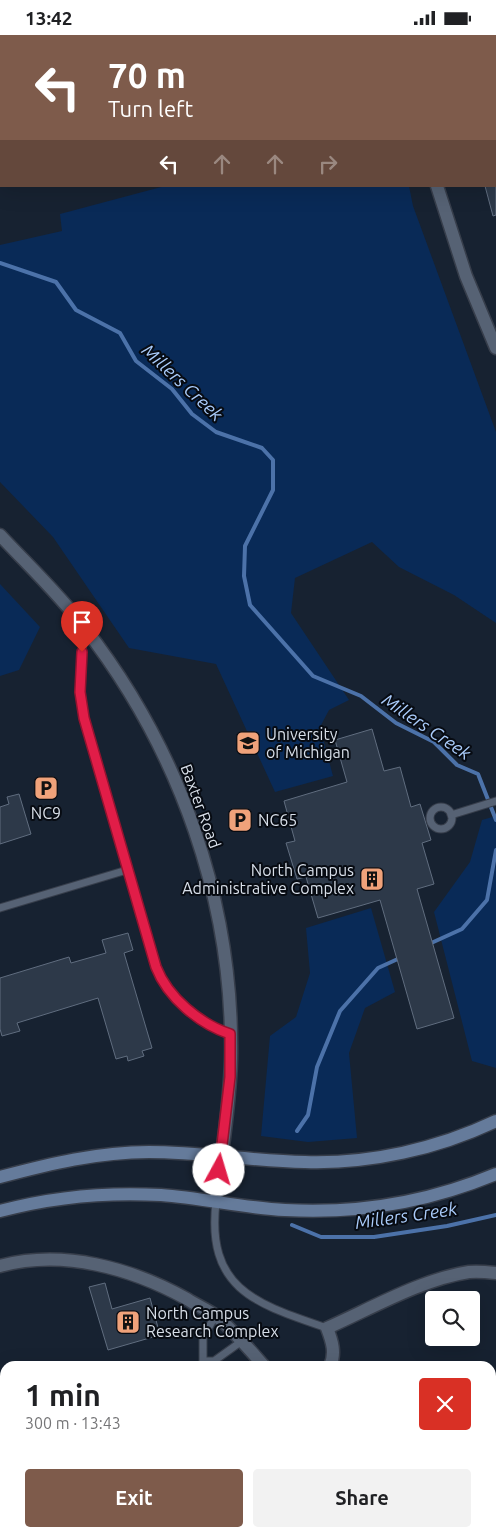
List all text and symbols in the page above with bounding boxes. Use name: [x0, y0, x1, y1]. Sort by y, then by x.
text: 13:42: [25, 7, 73, 29]
icon: left: [25, 55, 90, 120]
text: 70 m: [108, 55, 186, 95]
text: Turn left: [108, 96, 193, 121]
icon: left: [155, 150, 183, 178]
icon: ahead: [208, 150, 236, 178]
icon: ahead: [261, 150, 289, 178]
icon: right: [314, 150, 342, 178]
water label: Millers Creek: [139, 340, 228, 425]
pin: [61, 601, 103, 652]
icon: arrive: [68, 608, 96, 636]
water label: Millers Creek: [379, 689, 476, 763]
place label: University of Michigan: [266, 725, 350, 761]
school or university icon: University of Michigan: [235, 730, 261, 756]
street label: Baxter Road: [177, 761, 225, 851]
parking icon: NC9: [33, 775, 59, 801]
place label: NC9: [31, 804, 61, 822]
parking icon: NC65: [227, 807, 253, 833]
place label: NC65: [258, 811, 297, 829]
place label: North Campus Administrative Complex: [182, 861, 354, 897]
building icon: North Campus Administrative Complex: [359, 866, 385, 892]
position arrow: [192, 1143, 244, 1195]
water label: Millers Creek: [354, 1198, 459, 1232]
map controls: [425, 1291, 480, 1346]
button: search: [425, 1291, 480, 1346]
place label: North Campus Research Complex: [146, 1304, 278, 1340]
building icon: North Campus Research Complex: [115, 1309, 141, 1335]
text: 1 min: [25, 1378, 101, 1412]
button: close: [419, 1378, 471, 1430]
text: 300 m · 13:43: [25, 1414, 121, 1432]
button: Exit: [25, 1469, 243, 1527]
button: Share: [253, 1469, 471, 1527]

